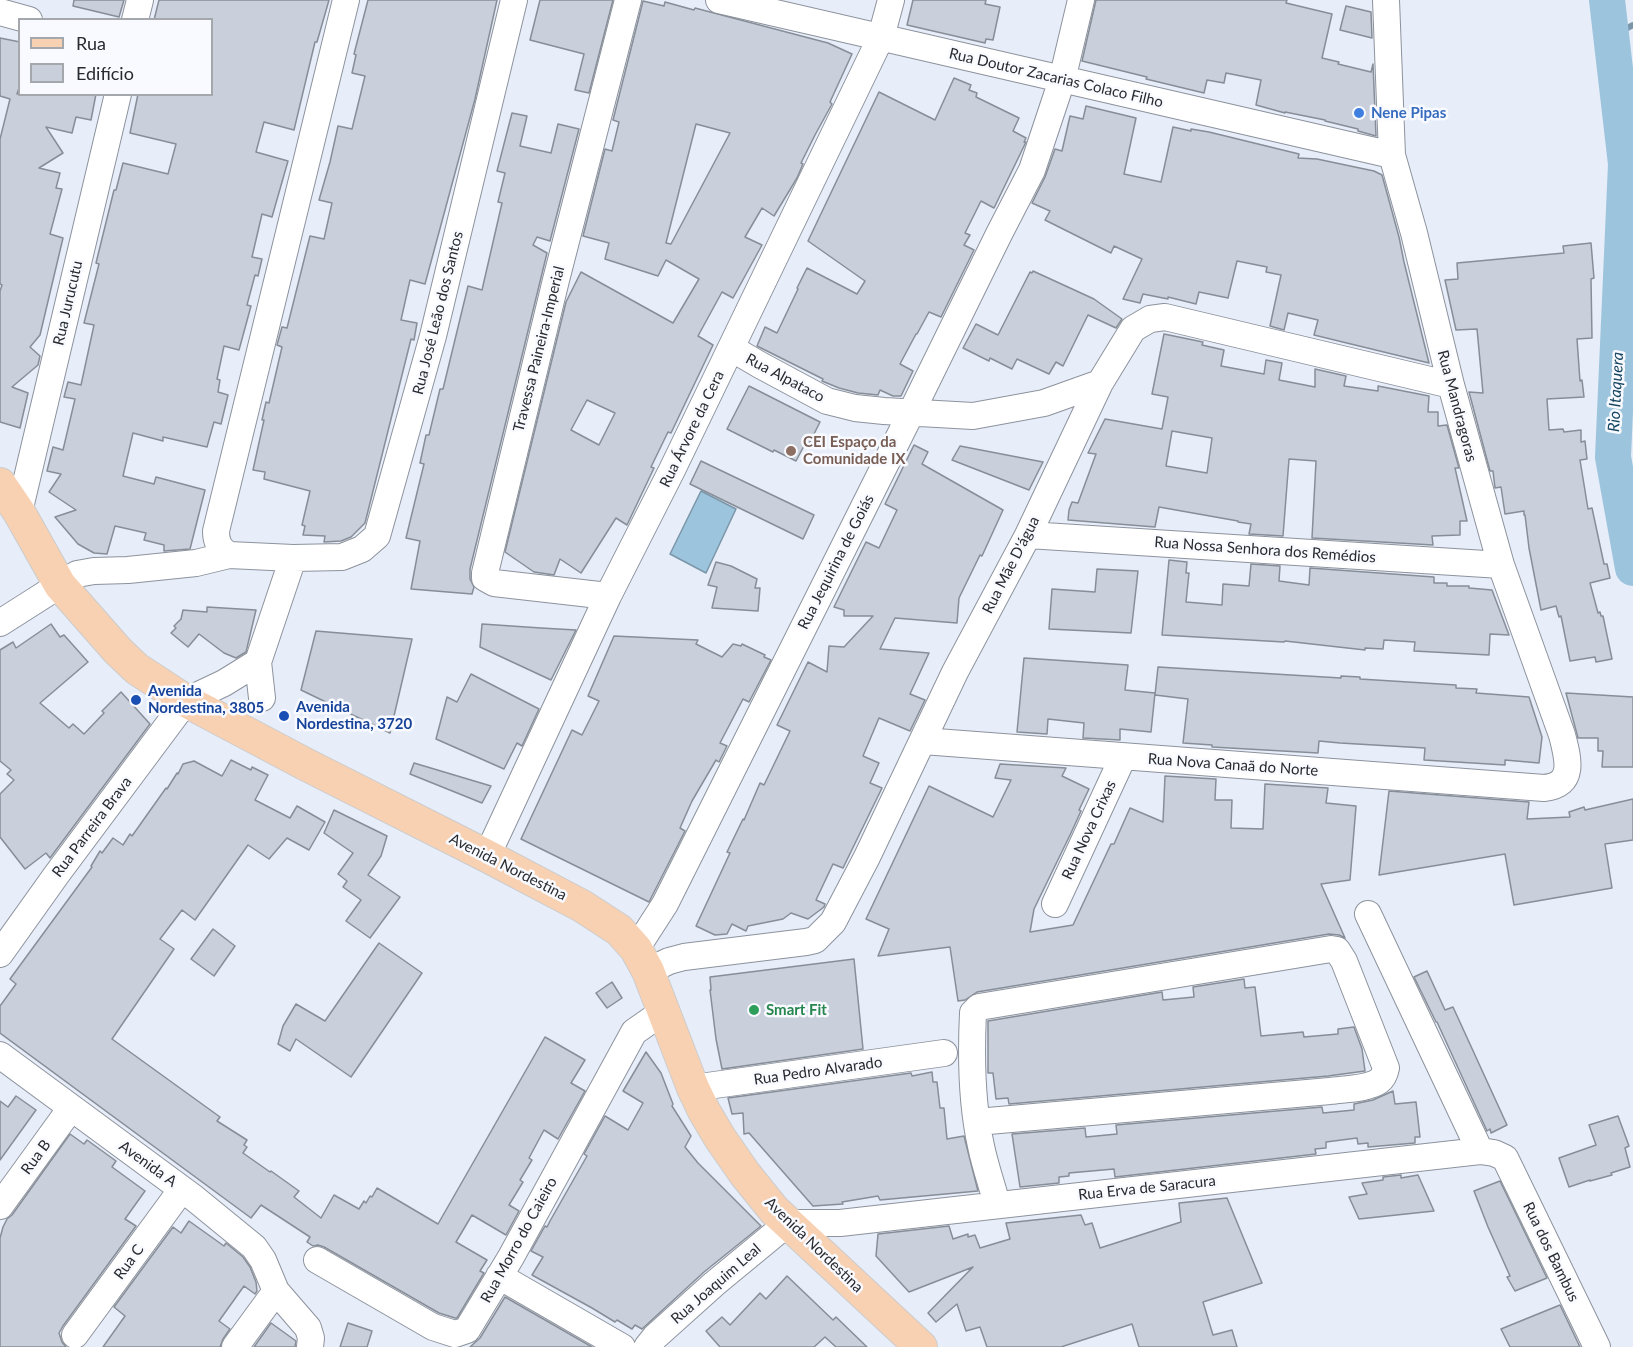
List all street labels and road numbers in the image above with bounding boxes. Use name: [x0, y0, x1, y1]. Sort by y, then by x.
street label: Rua Doutor Zacarias Colaco Filho: [947, 45, 1165, 111]
street label: Rua José Leão dos Santos: [409, 229, 467, 397]
street label: Rua Jurucutu: [50, 259, 86, 347]
street label: Travessa Paineira-Imperial: [510, 264, 568, 434]
street label: Rua Mandragoras: [1433, 348, 1481, 464]
street label: Rua Alpataco: [743, 350, 827, 406]
street label: Rua Árvore da Cera: [656, 368, 728, 490]
street label: Rua Jequirina de Goiás: [794, 492, 878, 632]
street label: Rua Mãe D'água: [979, 513, 1043, 617]
street label: Rua Nossa Senhora dos Remédios: [1154, 533, 1376, 567]
street label: Rua Nova Canaã do Norte: [1147, 750, 1319, 780]
street label: Rua Parreira Brava: [48, 773, 136, 881]
street label: Rua Nova Crixas: [1058, 777, 1120, 883]
street label: Avenida Nordestina: [446, 830, 570, 904]
street label: Rua Pedro Alvarado: [753, 1053, 883, 1089]
street label: Rua B: [17, 1136, 55, 1178]
street label: Avenida A: [116, 1137, 180, 1191]
street label: Rua Erva de Saracura: [1077, 1172, 1217, 1204]
street label: Rua Morro do Caieiro: [477, 1174, 561, 1306]
street label: Avenida Nordestina: [761, 1194, 867, 1296]
street label: Rua dos Bambus: [1519, 1199, 1583, 1305]
street label: Rua Joaquim Leal: [667, 1240, 765, 1328]
street label: Rua C: [110, 1241, 148, 1283]

